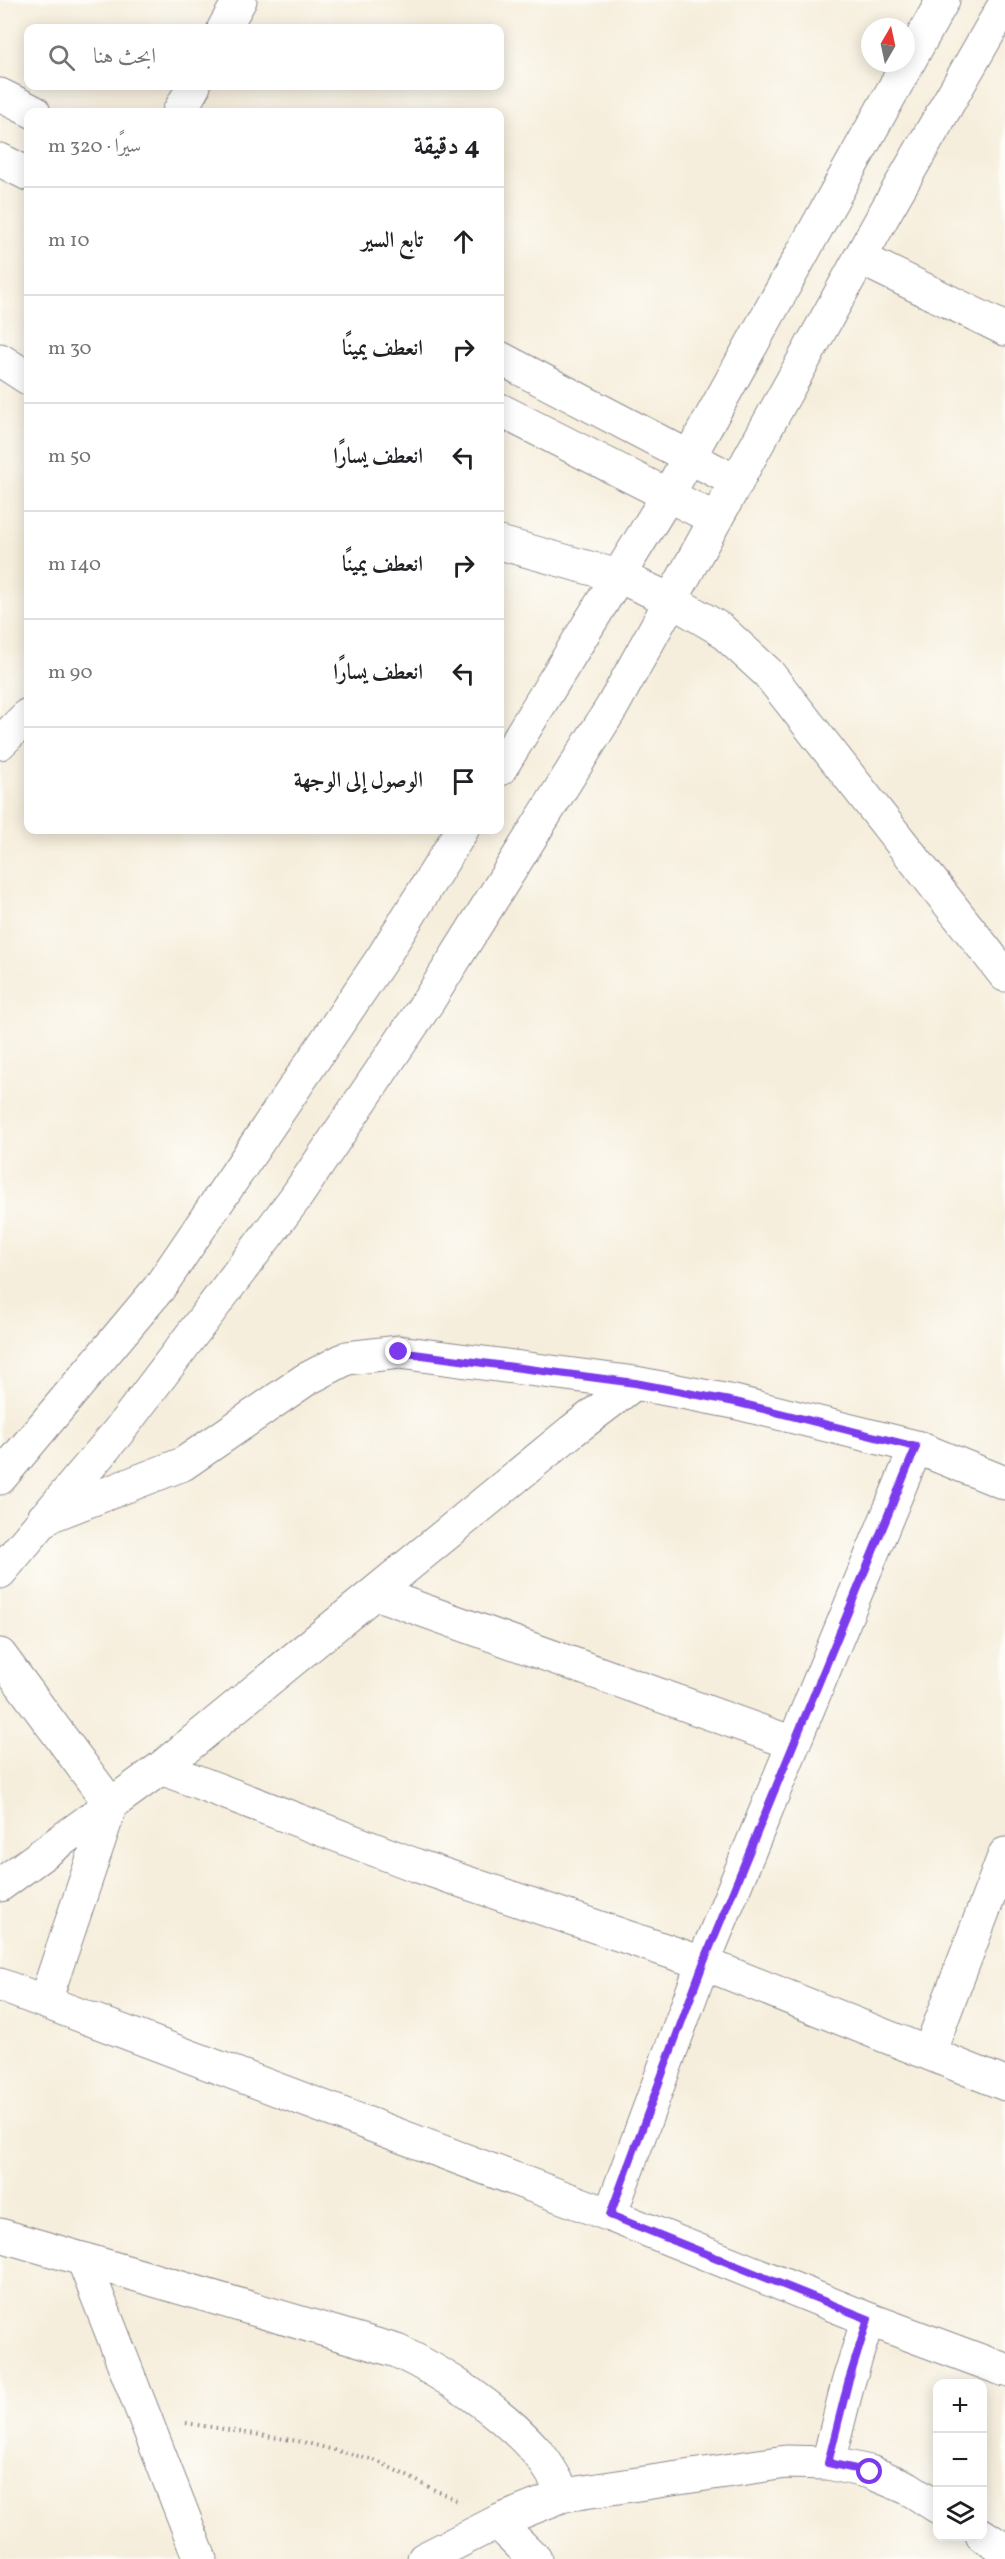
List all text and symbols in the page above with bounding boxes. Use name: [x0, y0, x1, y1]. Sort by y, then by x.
north arrow: [861, 18, 915, 72]
search box: [24, 24, 504, 90]
icon: search: [45, 41, 78, 74]
text: ابحث هنا: [93, 42, 156, 73]
text: 4 دقيقة: [414, 129, 480, 165]
text: سيرًا · 320 m: [48, 133, 141, 161]
icon: ahead: [447, 225, 480, 258]
text: تابع السير: [361, 226, 423, 257]
text: 10 m: [48, 227, 89, 255]
icon: right: [447, 333, 480, 366]
text: انعطف يمينًا: [342, 334, 423, 365]
text: 30 m: [48, 335, 92, 363]
icon: left: [447, 441, 480, 474]
text: انعطف يسارًا: [333, 442, 423, 473]
text: 50 m: [48, 443, 91, 471]
icon: right: [447, 549, 480, 582]
text: انعطف يمينًا: [342, 550, 423, 581]
text: 140 m: [48, 551, 101, 579]
icon: left: [447, 657, 480, 690]
text: انعطف يسارًا: [333, 658, 423, 689]
text: 90 m: [48, 659, 93, 687]
icon: arrive: [447, 765, 480, 798]
text: الوصول إلى الوجهة: [294, 766, 423, 797]
route end: [385, 1338, 411, 1364]
map controls: [933, 2379, 987, 2541]
button: +: [933, 2379, 987, 2433]
button: −: [933, 2433, 987, 2487]
route start: [856, 2458, 882, 2484]
button: layers: [933, 2487, 987, 2541]

